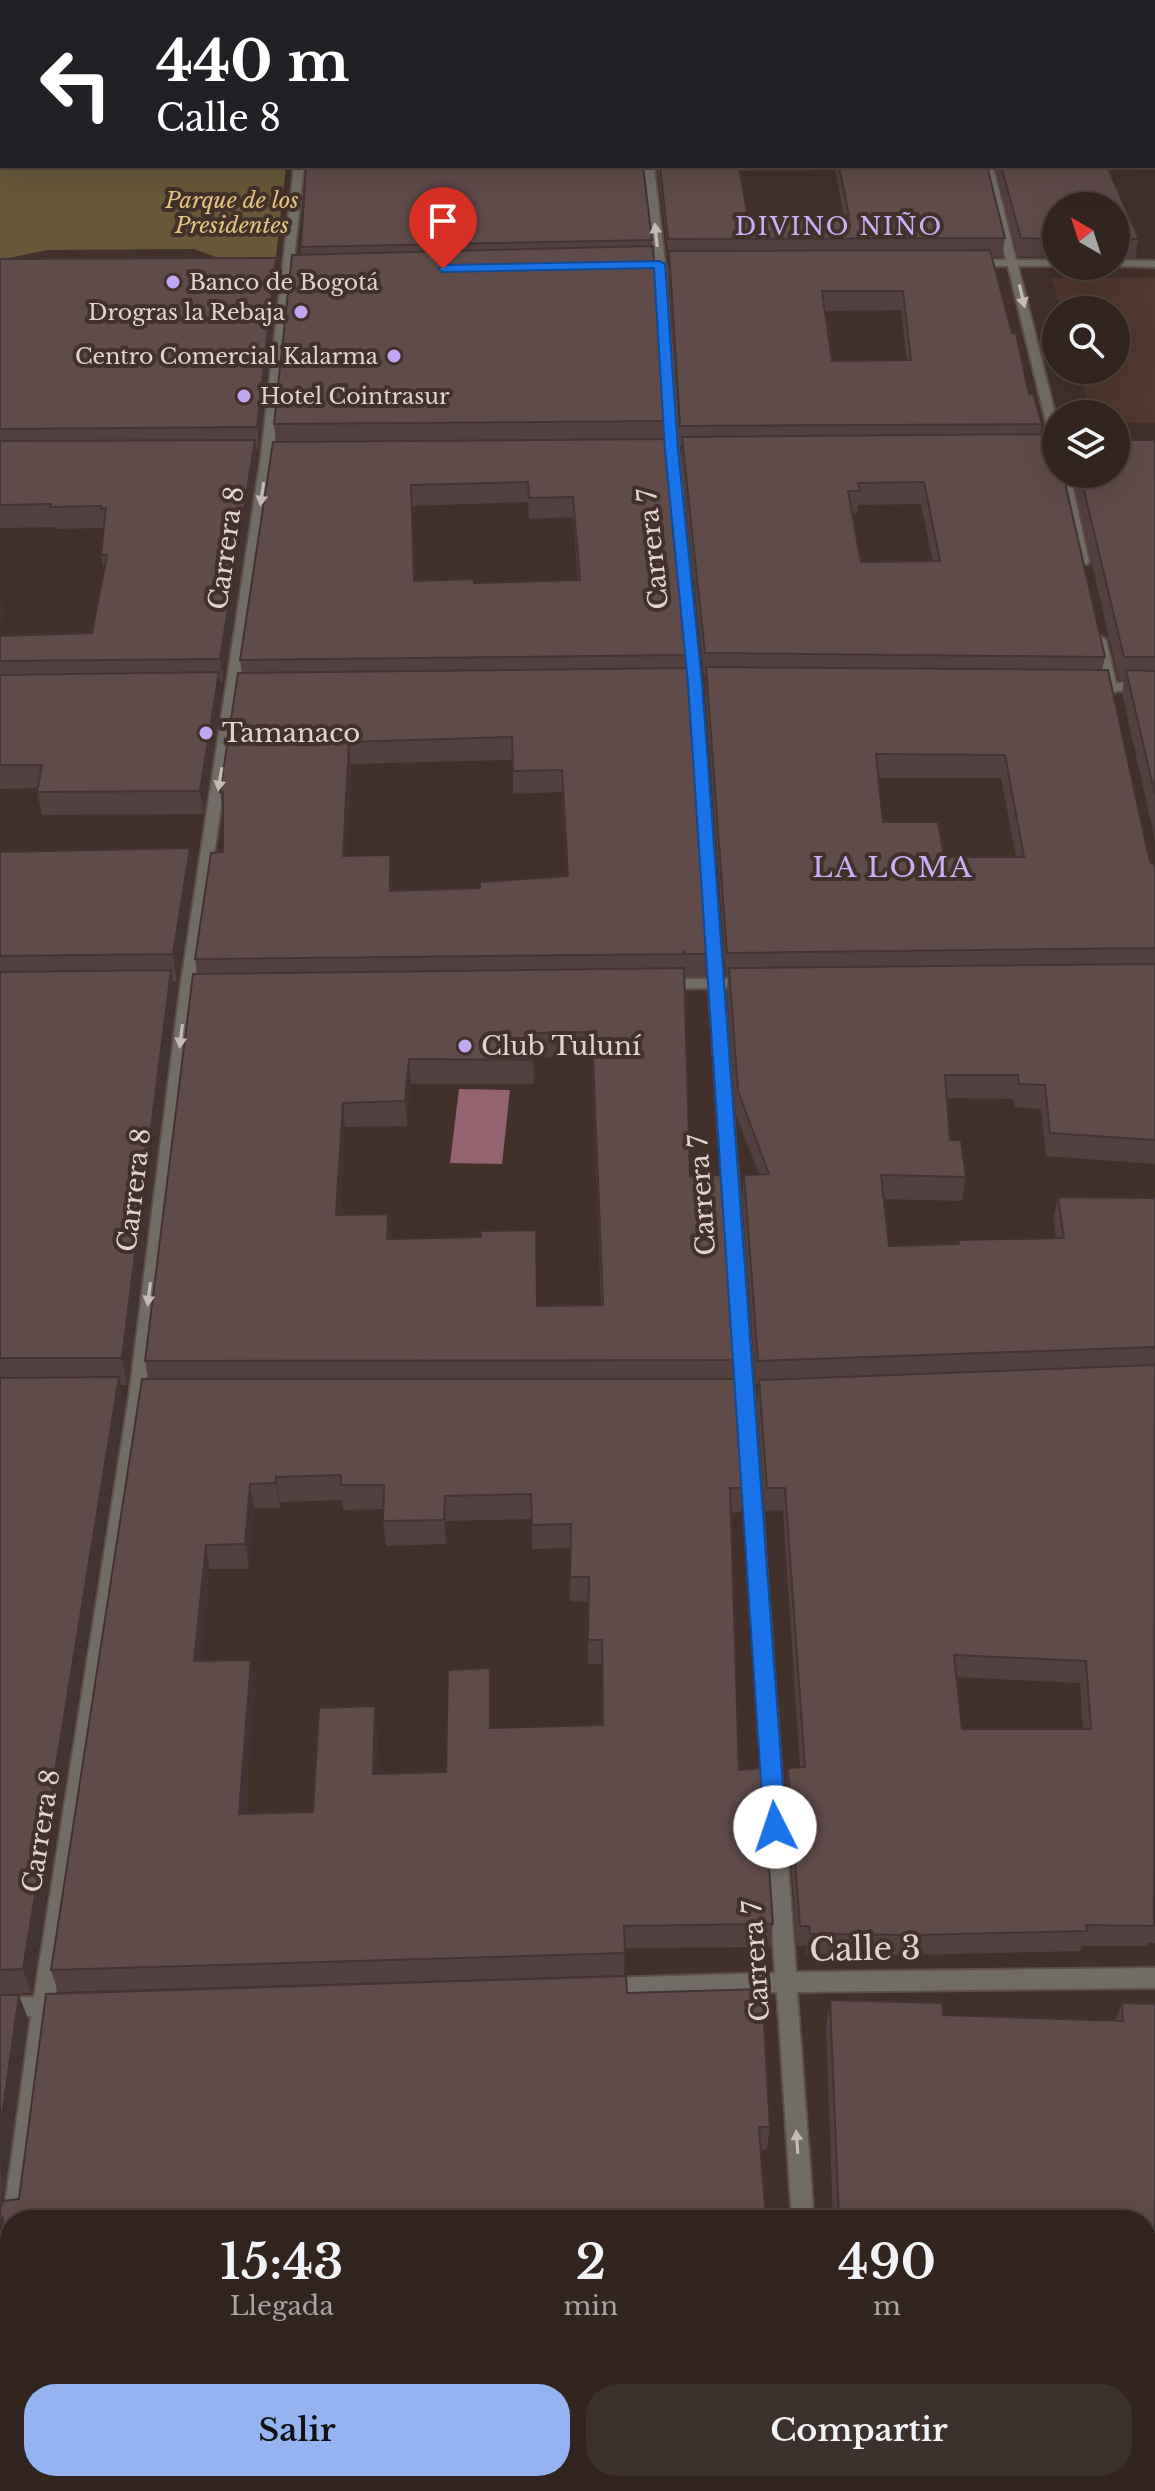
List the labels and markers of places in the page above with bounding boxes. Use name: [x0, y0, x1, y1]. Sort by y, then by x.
pin: [409, 187, 477, 269]
place label: Banco de Bogotá: [189, 269, 380, 296]
marker: Banco de Bogotá: [164, 273, 182, 291]
place label: Drogras la Rebaja: [88, 299, 286, 326]
marker: Drogras la Rebaja: [292, 303, 310, 321]
place label: Centro Comercial Kalarma: [75, 343, 379, 370]
marker: Centro Comercial Kalarma: [385, 347, 403, 365]
place label: Hotel Cointrasur: [260, 383, 450, 410]
marker: Hotel Cointrasur: [235, 387, 253, 405]
place label: Tamanaco: [222, 717, 360, 749]
marker: Tamanaco: [197, 724, 215, 742]
place label: Club Tuluní: [481, 1030, 641, 1062]
marker: Club Tuluní: [456, 1037, 474, 1055]

